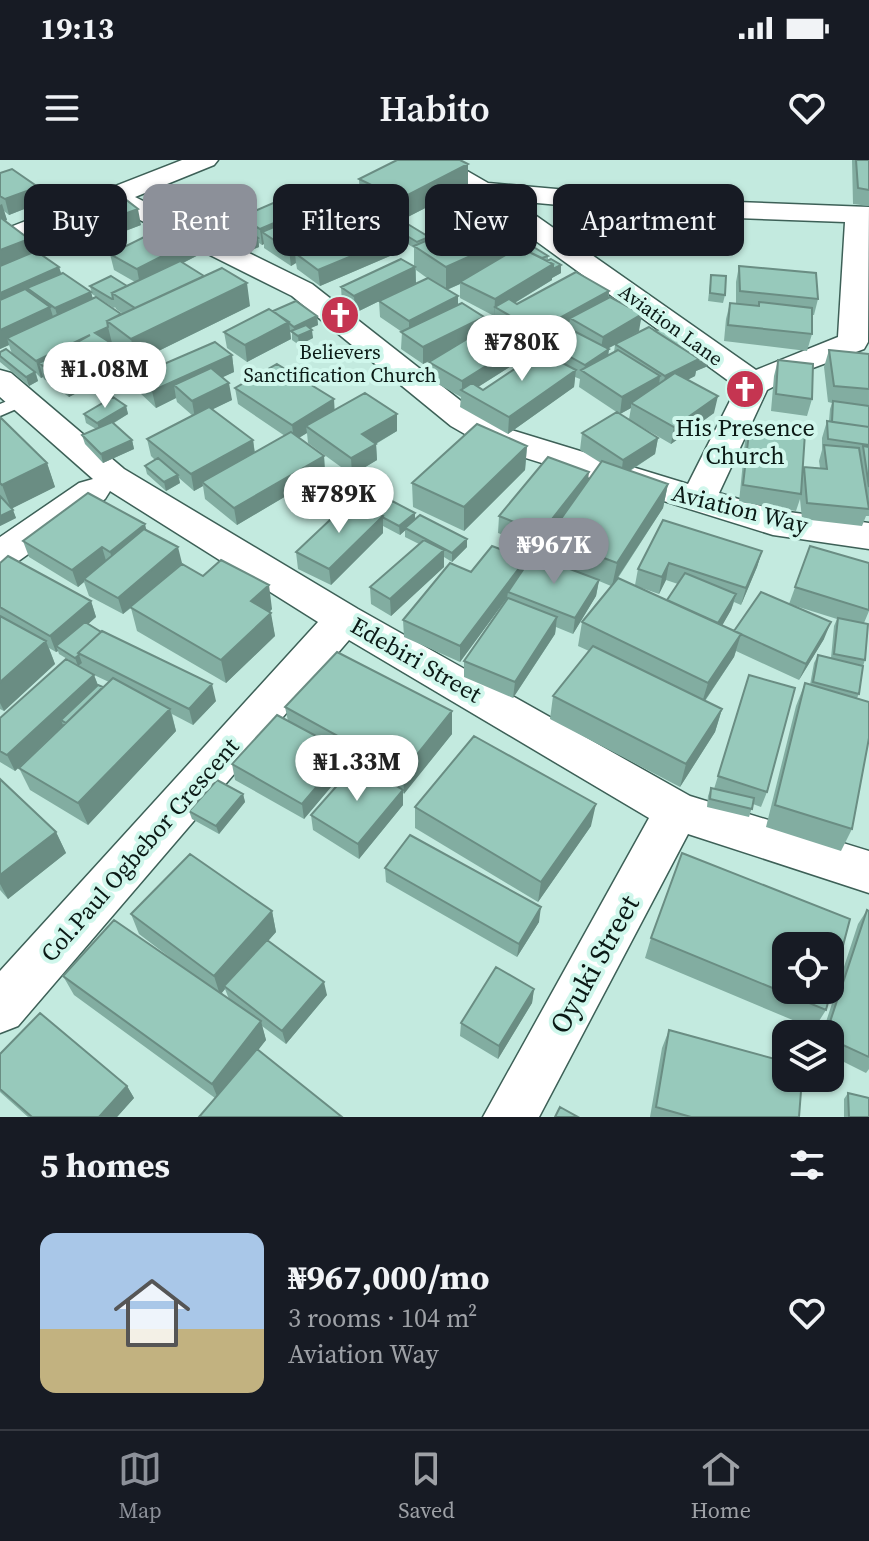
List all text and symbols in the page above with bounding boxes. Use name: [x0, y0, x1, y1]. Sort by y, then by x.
text: 19:13: [40, 8, 114, 49]
text: Habito: [379, 84, 490, 133]
icon: menu: [40, 86, 84, 130]
icon: heart: [785, 86, 829, 130]
chip: Buy: [24, 184, 127, 256]
chip: Rent: [143, 184, 257, 256]
chip: Filters: [273, 184, 409, 256]
chip: New: [425, 184, 537, 256]
chip: Apartment: [553, 184, 744, 256]
street label: Aviation Lane: [613, 278, 729, 372]
church icon: Believers Sanctification Church: [319, 294, 361, 336]
pin: ₦780K: [466, 315, 578, 383]
text: ₦780K: [485, 323, 559, 359]
place label: Believers Sanctification Church: [244, 338, 436, 389]
pin: ₦1.08M: [40, 342, 170, 410]
text: ₦1.08M: [61, 350, 149, 386]
church icon: His Presence Church: [724, 368, 766, 410]
place label: His Presence Church: [675, 411, 815, 472]
pin: ₦789K: [283, 467, 395, 535]
text: ₦789K: [302, 475, 376, 511]
street label: Aviation Way: [669, 476, 812, 542]
pin: ₦967K: [498, 518, 610, 586]
text: ₦967K: [517, 526, 591, 562]
street label: Edebiri Street: [345, 609, 488, 710]
street label: Col.Paul Ogbebor Crescent: [33, 730, 246, 969]
pin: ₦1.33M: [292, 735, 422, 803]
text: ₦1.33M: [313, 743, 401, 779]
street label: Oyuki Street: [540, 887, 648, 1040]
map controls: [772, 932, 844, 1092]
button: locate: [772, 932, 844, 1004]
button: layers: [772, 1020, 844, 1092]
text: 5 homes: [40, 1142, 170, 1188]
icon: filters: [785, 1143, 829, 1187]
text: ₦967,000/mo: [288, 1254, 489, 1300]
icon: home: [104, 1265, 200, 1361]
icon: heart: [785, 1291, 829, 1335]
text: 3 rooms · 104 m²: [288, 1300, 477, 1336]
text: Aviation Way: [288, 1336, 439, 1372]
tab: Map: [118, 1447, 162, 1525]
tab: Saved: [398, 1447, 455, 1525]
tab: Home: [691, 1447, 751, 1525]

